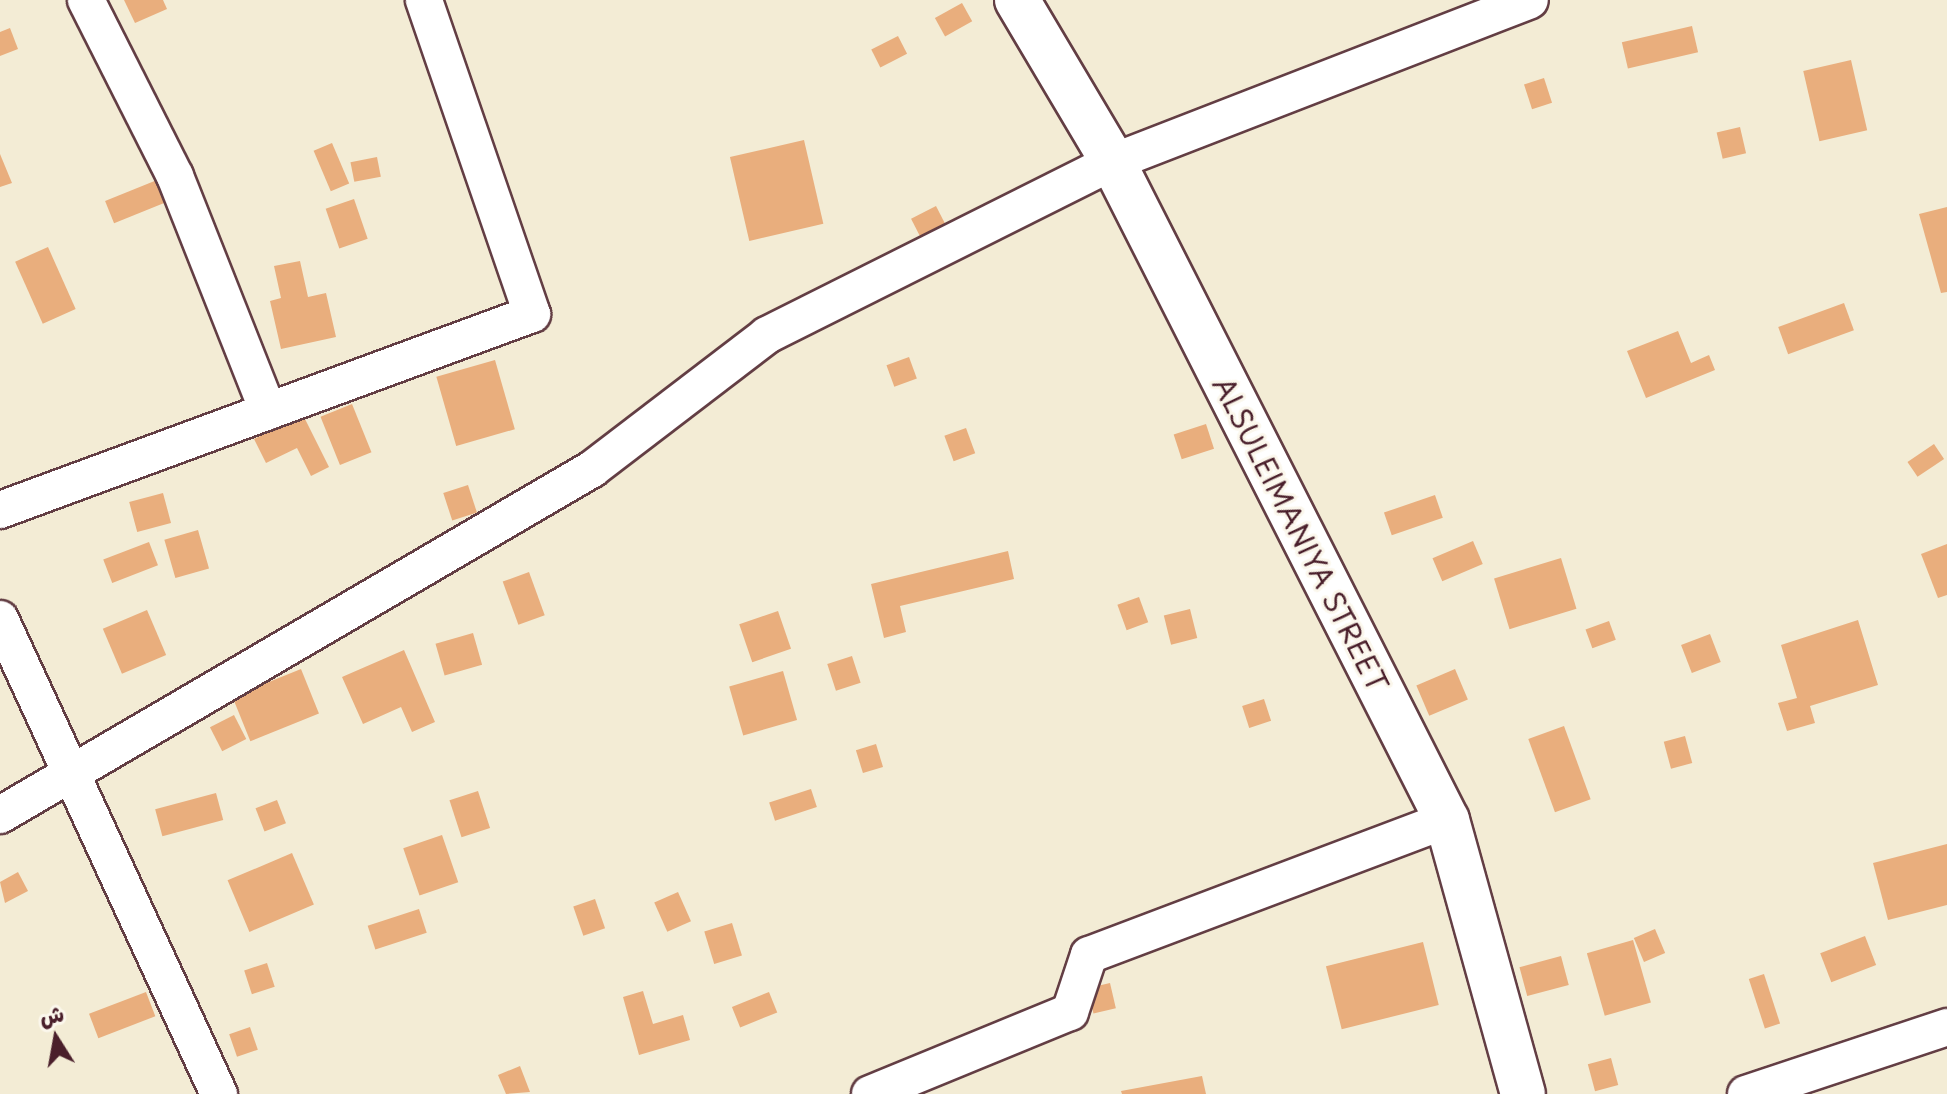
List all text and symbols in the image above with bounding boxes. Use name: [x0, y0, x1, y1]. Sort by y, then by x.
street label: ALSULEIMANIYA STREET: [1206, 370, 1396, 698]
text: ش: [36, 995, 66, 1032]
north arrow: [16, 998, 96, 1078]

